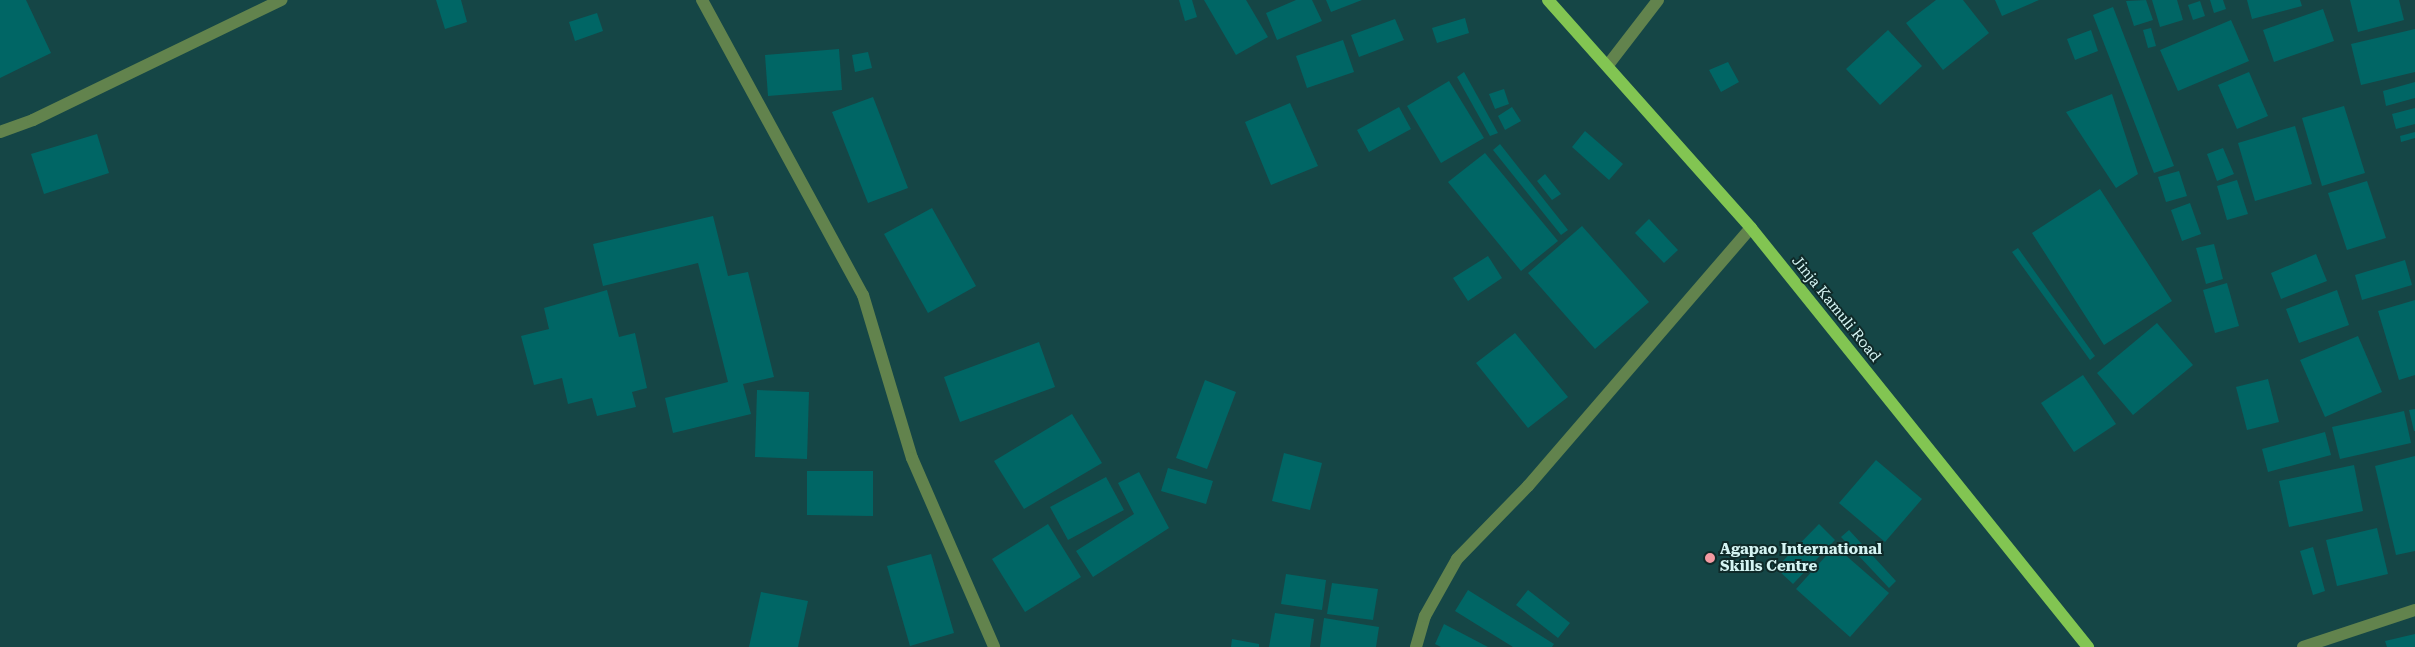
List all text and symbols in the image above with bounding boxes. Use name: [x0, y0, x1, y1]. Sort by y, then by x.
street label: Jinja Kamuli Road: [1788, 252, 1884, 366]
place label: Agapao International Skills Centre: [1720, 540, 1882, 575]
marker: Agapao International Skills Centre: [1704, 552, 1716, 564]

